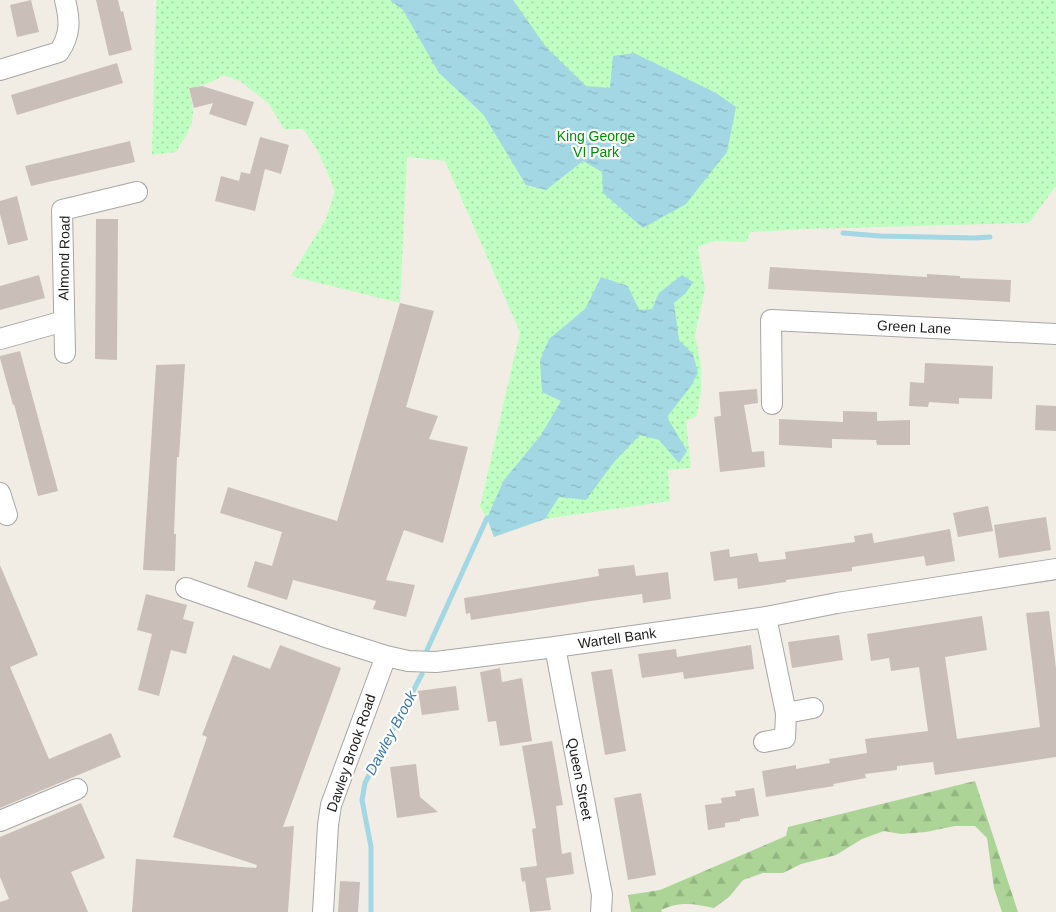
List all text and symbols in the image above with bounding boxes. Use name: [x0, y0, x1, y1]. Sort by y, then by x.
park label: King George VI Park: [557, 128, 636, 160]
street label: Almond Road: [55, 215, 73, 301]
street label: Green Lane: [877, 317, 952, 337]
street label: Wartell Bank: [577, 624, 658, 651]
water label: Dawley Brook: [361, 687, 420, 778]
street label: Dawley Brook Road: [323, 692, 379, 814]
street label: Queen Street: [564, 737, 596, 822]

